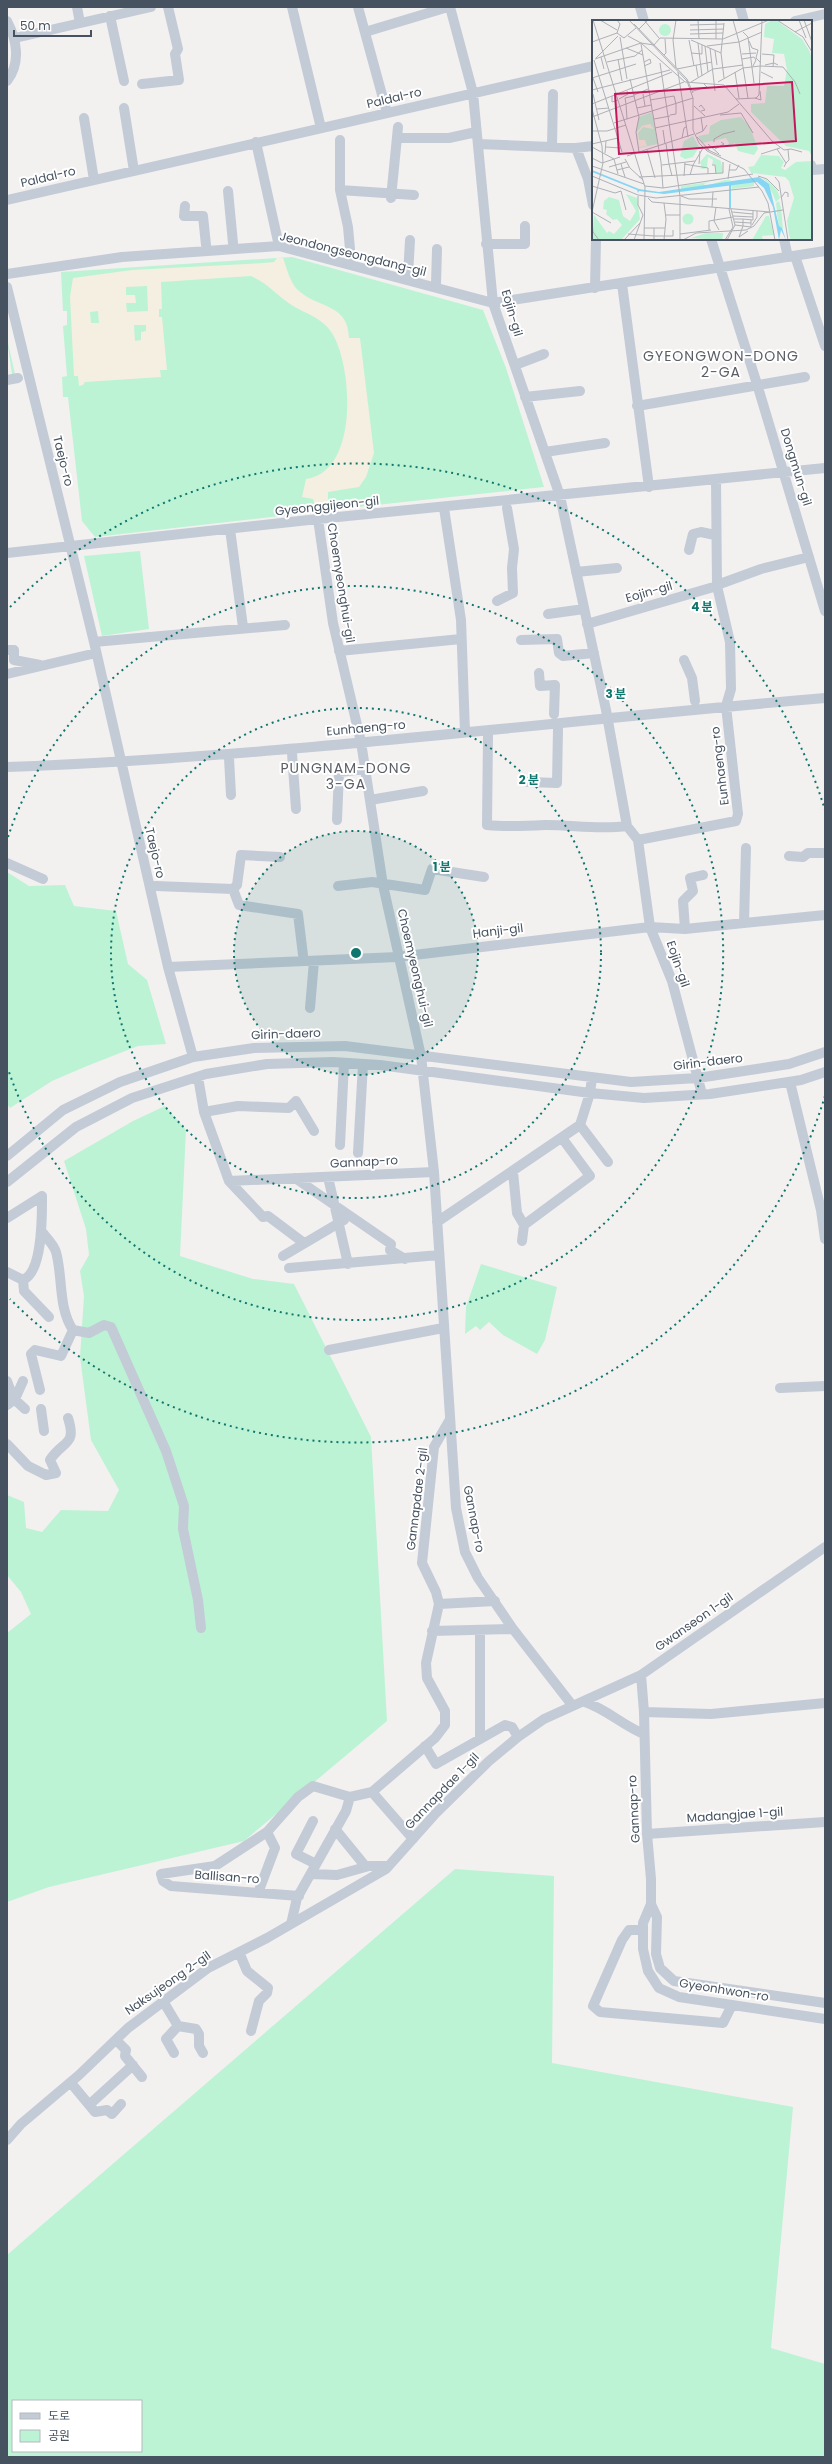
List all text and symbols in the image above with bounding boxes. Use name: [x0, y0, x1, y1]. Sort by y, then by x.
scale bar: [14, 12, 91, 38]
text: 50 m: [20, 17, 51, 34]
inset map: [592, 20, 812, 240]
street label: Paldal-ro: [365, 83, 423, 112]
street label: Paldal-ro: [19, 162, 77, 191]
street label: Jeondongseongdang-gil: [278, 227, 428, 280]
street label: Eojin-gil: [498, 287, 527, 338]
district label: GYEONGWON-DONG 2-GA: [643, 346, 799, 382]
street label: Dongmun-gil: [777, 426, 816, 508]
street label: Taejo-ro: [49, 434, 78, 488]
street label: Gyeonggijeon-gil: [274, 492, 380, 519]
street label: Choemyeonghui-gil: [324, 522, 359, 644]
street label: Eojin-gil: [623, 577, 674, 606]
text: 4 분: [691, 598, 713, 615]
text: 3 분: [606, 685, 626, 702]
street label: Eunhaeng-ro: [326, 716, 407, 739]
street label: Eunhaeng-ro: [706, 725, 733, 806]
district label: PUNGNAM-DONG 3-GA: [281, 758, 411, 794]
text: 2 분: [519, 771, 539, 788]
street label: Taejo-ro: [141, 826, 170, 880]
text: 1 분: [433, 858, 451, 875]
street label: Choemyeonghui-gil: [394, 907, 437, 1029]
street label: Hanji-gil: [472, 919, 524, 942]
street label: Eojin-gil: [663, 938, 694, 989]
centre of rings: [349, 946, 363, 960]
street label: Girin-daero: [251, 1024, 321, 1043]
street label: Girin-daero: [672, 1049, 744, 1074]
street label: Gannap-ro: [330, 1151, 399, 1172]
street label: Gannapdae 2-gil: [402, 1447, 431, 1551]
street label: Gannap-ro: [460, 1484, 489, 1554]
street label: Gwanseon 1-gil: [651, 1588, 736, 1655]
street label: Gannapdae 1-gil: [401, 1749, 483, 1833]
street label: Gannap-ro: [623, 1774, 644, 1843]
street label: Madangjae 1-gil: [686, 1803, 784, 1826]
street label: Ballisan-ro: [194, 1866, 260, 1887]
street label: Naksujeong 2-gil: [121, 1947, 214, 2019]
street label: Gyeonhwon-ro: [678, 1974, 770, 2005]
legend: [12, 2400, 142, 2452]
text: 도로: [48, 2407, 70, 2424]
text: 공원: [48, 2427, 70, 2444]

